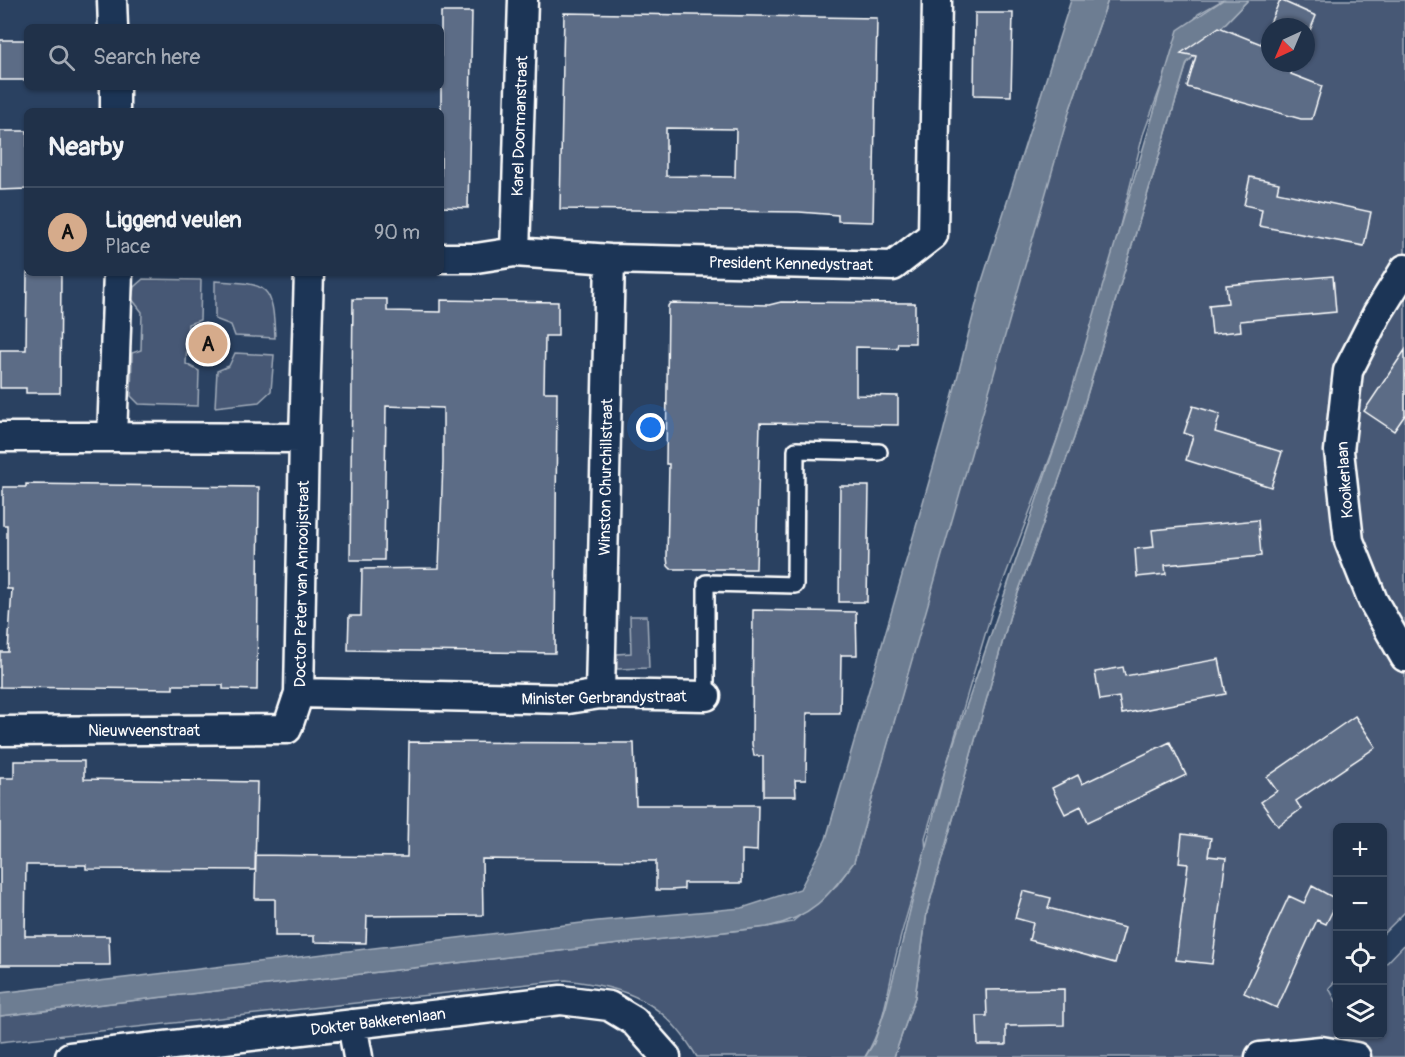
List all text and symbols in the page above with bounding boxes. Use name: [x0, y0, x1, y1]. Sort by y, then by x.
north arrow: [1261, 18, 1315, 72]
search box: [24, 24, 444, 90]
icon: search: [45, 41, 78, 74]
text: Search here: [93, 43, 200, 71]
street label: Karel Doormanstraat: [508, 55, 532, 197]
text: Nearby: [48, 131, 124, 163]
text: Liggend veulen: [105, 206, 242, 234]
text: A: [61, 220, 74, 245]
text: 90 m: [374, 220, 420, 245]
text: Place: [105, 234, 150, 259]
street label: President Kennedystraat: [709, 253, 874, 275]
pin: A: [188, 322, 228, 366]
street label: Winston Churchillstraat: [595, 398, 617, 556]
your location: [636, 413, 665, 442]
street label: Kooikerlaan: [1332, 441, 1358, 519]
street label: Doctor Peter van Anrooijstraat: [290, 480, 314, 688]
street label: Minister Gerbrandystraat: [521, 687, 687, 709]
street label: Nieuwveenstraat: [88, 721, 201, 741]
map controls: [1333, 823, 1387, 1039]
button: +: [1333, 823, 1387, 877]
button: −: [1333, 877, 1387, 931]
button: locate: [1333, 931, 1387, 985]
button: layers: [1333, 985, 1387, 1039]
street label: Dokter Bakkerenlaan: [309, 1004, 447, 1040]

